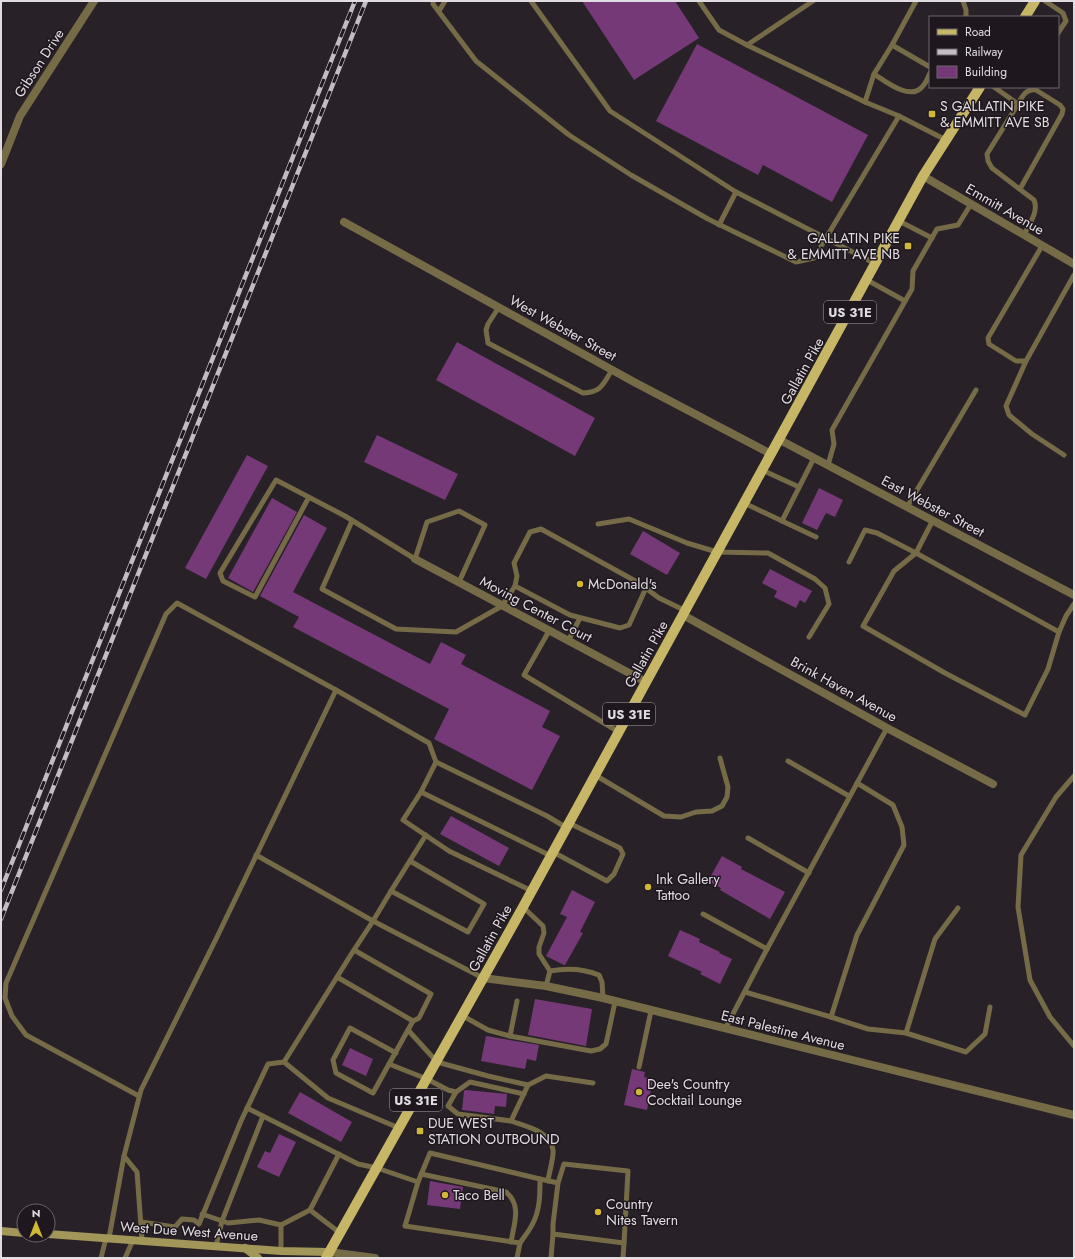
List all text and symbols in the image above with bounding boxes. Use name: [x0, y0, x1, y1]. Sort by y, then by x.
legend: [929, 16, 1059, 88]
text: Road: [965, 23, 991, 41]
street label: Gibson Drive: [9, 25, 69, 101]
text: Railway: [965, 43, 1003, 61]
text: Building: [965, 63, 1007, 81]
place label: S GALLATIN PIKE & EMMITT AVE SB: [940, 96, 1050, 132]
marker: S GALLATIN PIKE & EMMITT AVE SB: [927, 109, 937, 119]
street label: Emmitt Avenue: [962, 178, 1048, 240]
place label: GALLATIN PIKE & EMMITT AVE NB: [787, 228, 900, 264]
marker: GALLATIN PIKE & EMMITT AVE NB: [903, 241, 913, 251]
street label: West Webster Street: [506, 290, 621, 366]
road number: US 31E: [824, 301, 876, 323]
street label: Gallatin Pike: [775, 334, 829, 408]
street label: East Webster Street: [878, 470, 989, 542]
street label: Moving Center Court: [476, 571, 596, 647]
place label: McDonald's: [588, 574, 657, 594]
marker: McDonald's: [575, 579, 585, 589]
street label: Gallatin Pike: [619, 617, 673, 691]
street label: Brink Haven Avenue: [787, 651, 901, 727]
road number: US 31E: [603, 703, 655, 725]
place label: Ink Gallery Tattoo: [656, 869, 721, 905]
marker: Ink Gallery Tattoo: [643, 882, 653, 892]
street label: Gallatin Pike: [463, 901, 517, 975]
street label: East Palestine Avenue: [719, 1005, 847, 1055]
place label: Dee's Country Cocktail Lounge: [647, 1074, 742, 1110]
marker: Dee's Country Cocktail Lounge: [634, 1087, 644, 1097]
road number: US 31E: [390, 1089, 442, 1111]
place label: DUE WEST STATION OUTBOUND: [428, 1113, 559, 1149]
marker: DUE WEST STATION OUTBOUND: [415, 1126, 425, 1136]
place label: Taco Bell: [453, 1185, 505, 1205]
marker: Taco Bell: [440, 1190, 450, 1200]
place label: Country Nites Tavern: [606, 1194, 678, 1230]
north arrow: [16, 1203, 56, 1243]
text: N: [32, 1205, 40, 1221]
marker: Country Nites Tavern: [593, 1207, 603, 1217]
street label: West Due West Avenue: [119, 1216, 259, 1246]

